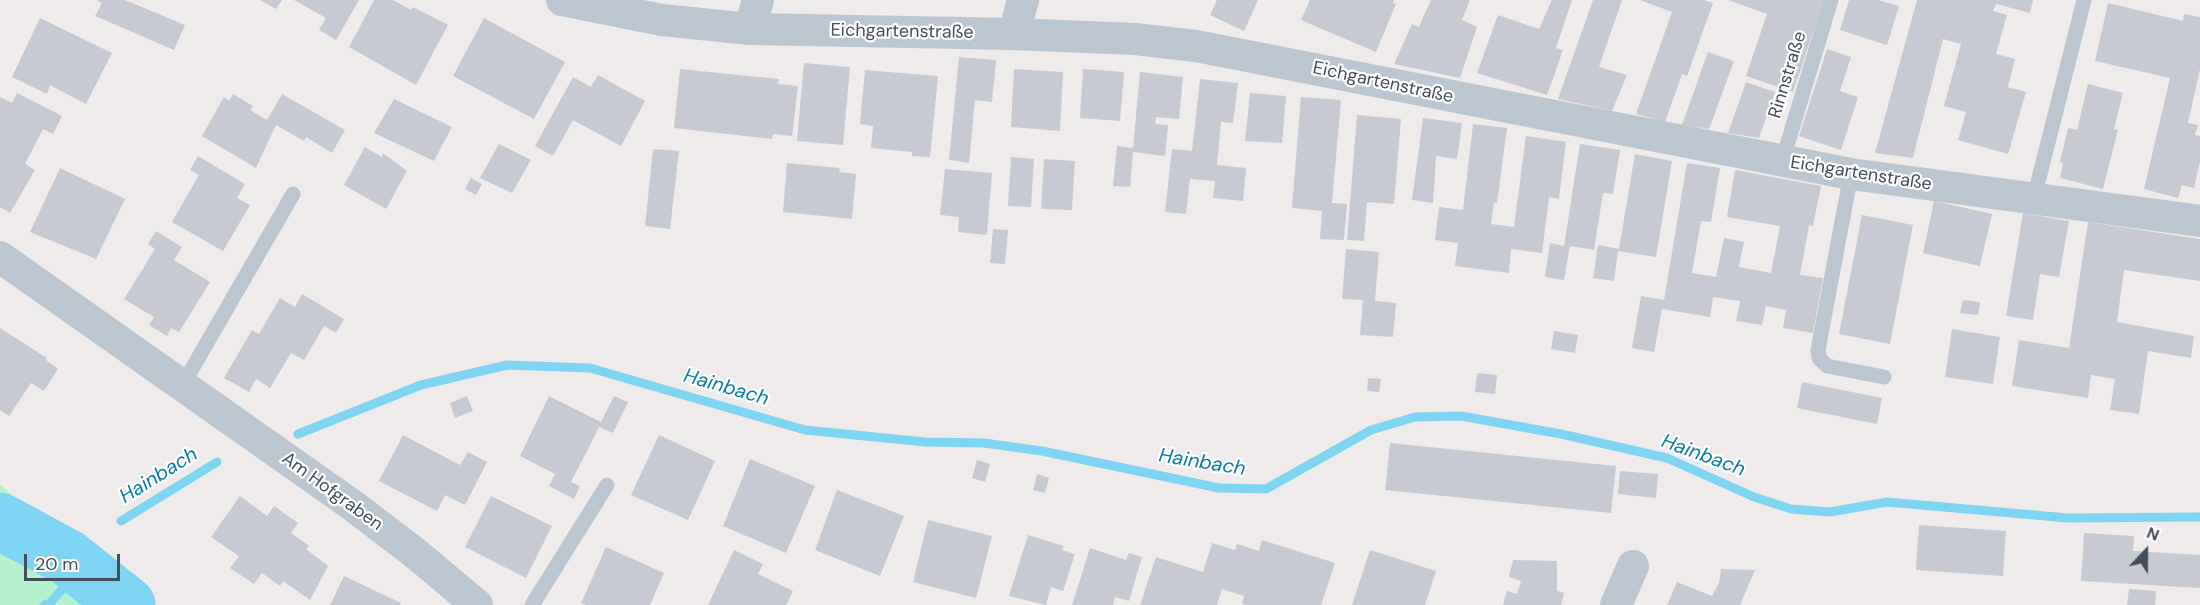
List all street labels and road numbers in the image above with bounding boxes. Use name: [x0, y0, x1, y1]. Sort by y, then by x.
street label: Eichgartenstraße: [830, 20, 974, 44]
street label: Rinnstraße: [1765, 29, 1811, 121]
street label: Eichgartenstraße: [1311, 58, 1455, 108]
street label: Eichgartenstraße: [1789, 152, 1933, 196]
street label: Am Hofgraben: [277, 448, 387, 536]

